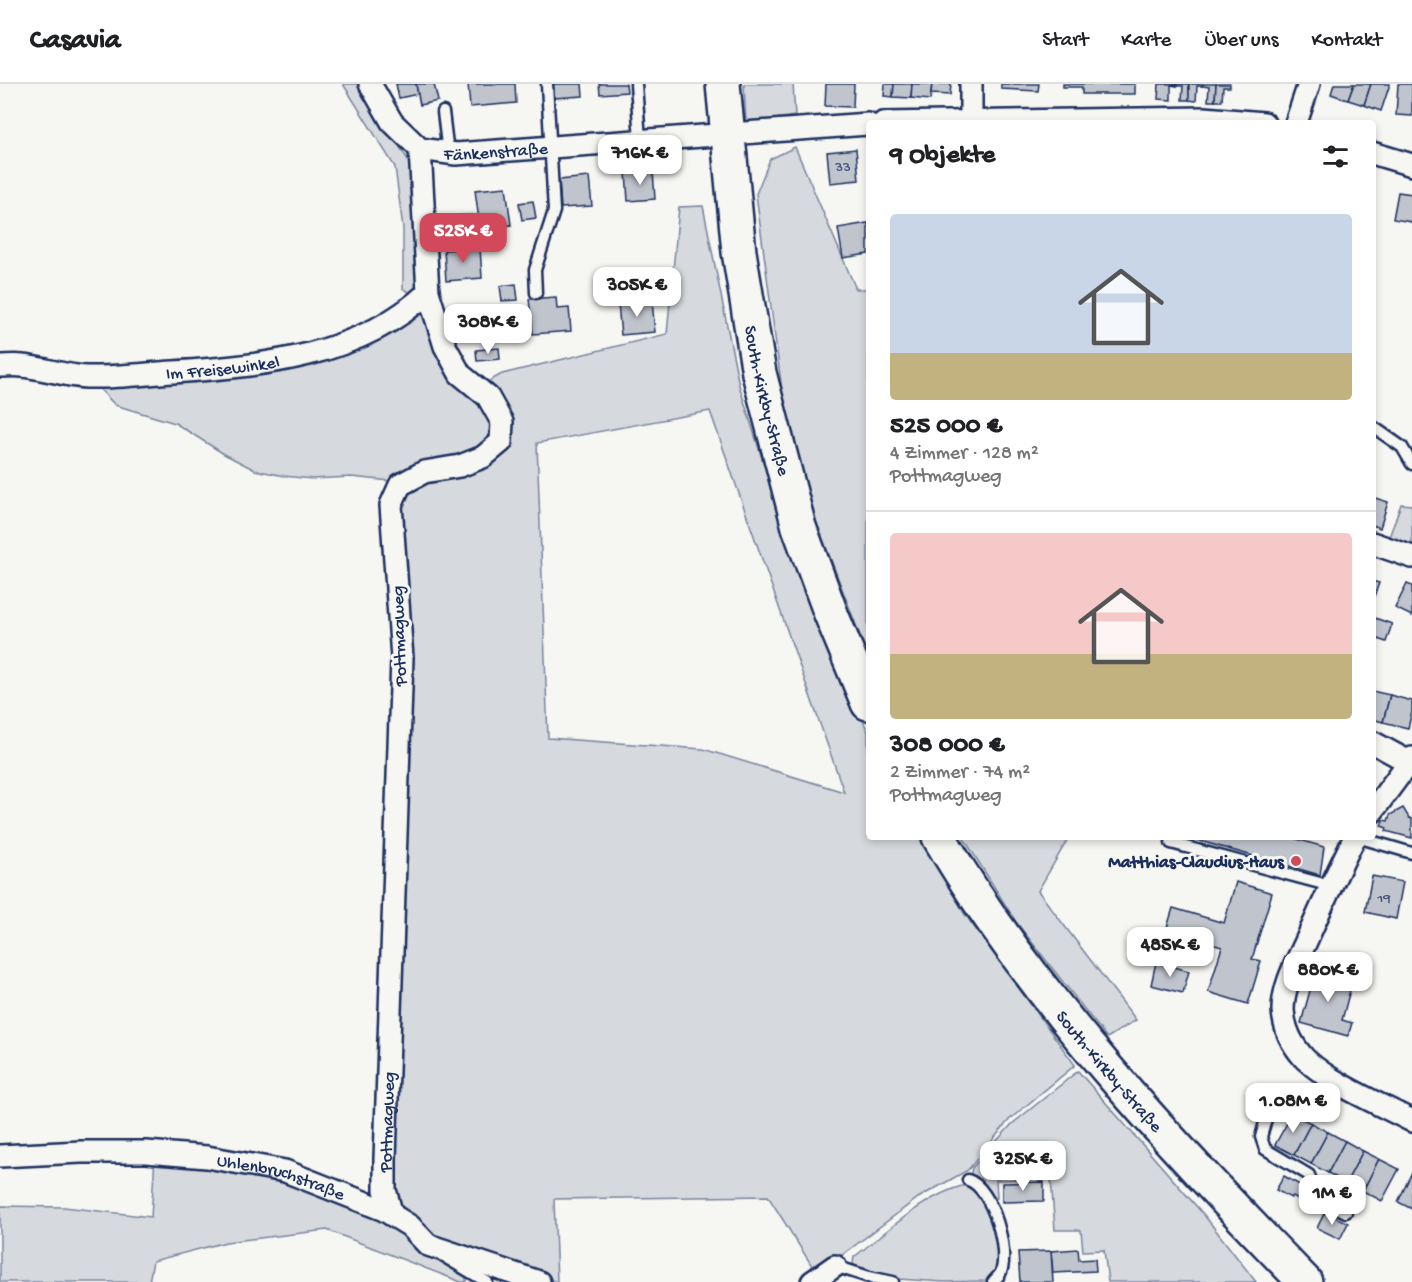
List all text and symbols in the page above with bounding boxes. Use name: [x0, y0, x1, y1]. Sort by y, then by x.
text: Casavia: [30, 25, 121, 58]
text: Start: [1042, 29, 1088, 54]
text: Karte: [1121, 29, 1171, 54]
text: Über uns: [1204, 29, 1278, 54]
text: Kontakt: [1311, 29, 1382, 54]
pin: 716K €: [591, 135, 689, 186]
street label: Fänkenstraße: [441, 139, 549, 167]
icon: filters: [1319, 140, 1352, 173]
text: 9 Objekte: [890, 141, 995, 172]
text: 716K €: [612, 143, 668, 166]
house number: 33: [834, 159, 851, 177]
pin: 525K €: [414, 213, 512, 264]
text: 525K €: [434, 221, 492, 244]
icon: home: [1067, 253, 1175, 361]
pin: 305K €: [588, 267, 686, 318]
text: 305K €: [607, 275, 667, 298]
pin: 308K €: [439, 304, 537, 355]
text: 308K €: [458, 312, 518, 335]
street label: South-Kirkby-Straße: [738, 324, 793, 479]
street label: Im Freisewinkel: [165, 353, 281, 385]
text: 525 000 €: [890, 412, 1002, 443]
text: 4 Zimmer · 128 m²: [890, 443, 1039, 466]
text: Pottmagweg: [890, 466, 1002, 489]
icon: home: [1067, 572, 1175, 680]
street label: Pottmagweg: [388, 585, 413, 687]
text: 308 000 €: [890, 731, 1005, 762]
text: 2 Zimmer · 74 m²: [890, 762, 1030, 785]
text: Pottmagweg: [890, 785, 1002, 808]
place label: Matthias-Claudius-Haus: [1108, 853, 1285, 874]
marker: Matthias-Claudius-Haus: [1289, 854, 1303, 868]
house number: 19: [1376, 890, 1391, 908]
pin: 485K €: [1121, 927, 1219, 978]
text: 485K €: [1141, 935, 1199, 958]
pin: 880K €: [1279, 952, 1377, 1003]
text: 880K €: [1298, 960, 1358, 983]
street label: South-Kirkby-Straße: [1050, 1007, 1166, 1138]
street label: Pottmagweg: [377, 1071, 401, 1173]
pin: 1.08M €: [1238, 1083, 1348, 1134]
text: 1.08M €: [1259, 1091, 1327, 1114]
pin: 325K €: [974, 1141, 1072, 1192]
text: 325K €: [994, 1149, 1052, 1172]
street label: Uhlenbruchstraße: [215, 1151, 348, 1207]
pin: 1M €: [1296, 1175, 1368, 1226]
text: 1M €: [1313, 1183, 1351, 1206]

